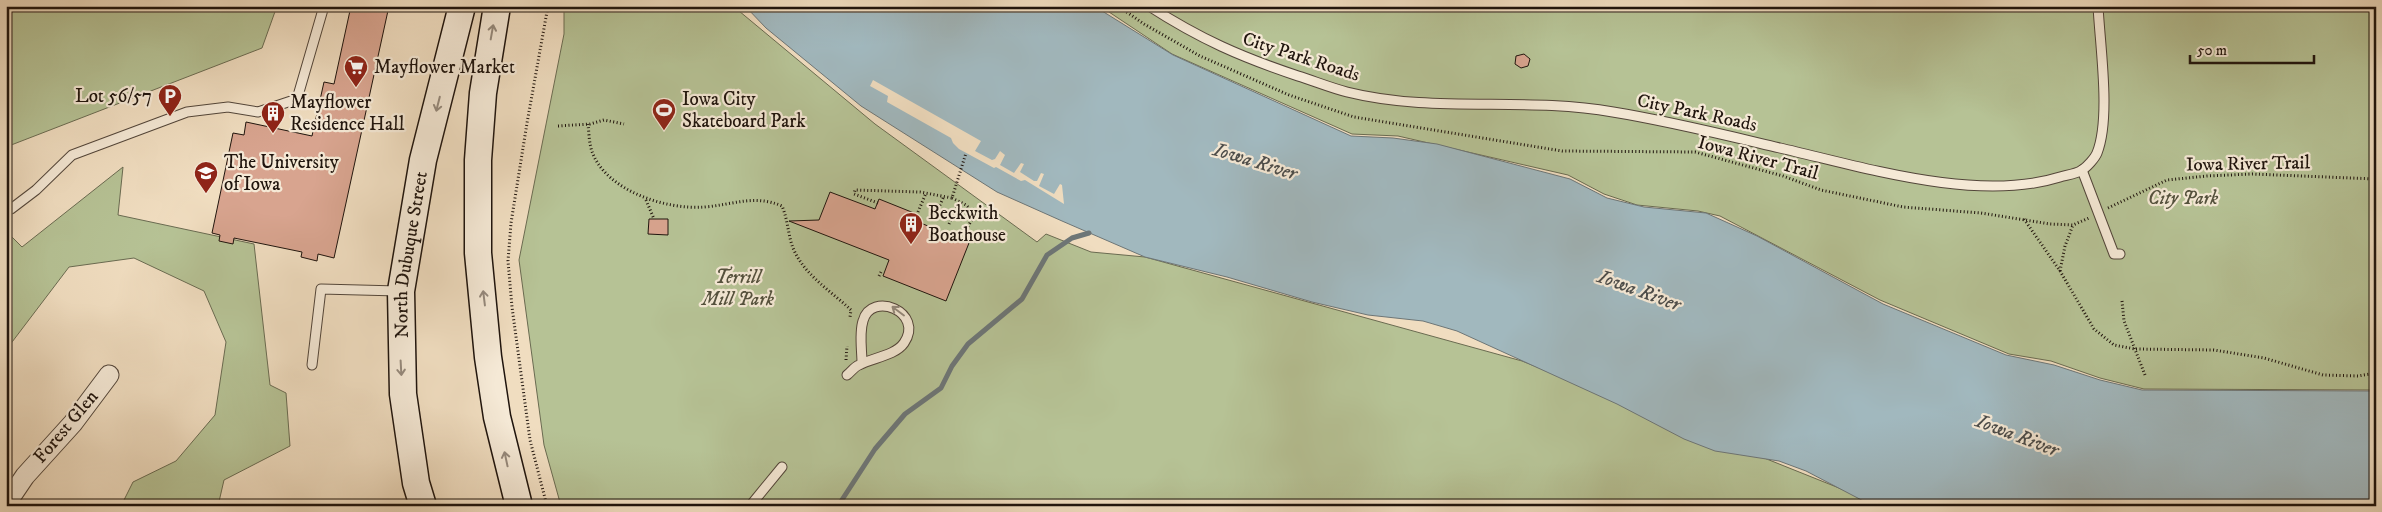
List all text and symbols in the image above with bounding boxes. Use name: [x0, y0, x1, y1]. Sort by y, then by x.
one-way arrow: [488, 24, 498, 40]
street label: City Park Roads: [1240, 27, 1362, 87]
scale bar: [2190, 32, 2313, 64]
text: 50 m: [2197, 41, 2227, 60]
supermarket icon: Mayflower Market: [343, 54, 369, 88]
place label: Mayflower Market: [374, 56, 515, 79]
parking icon: Lot 56/57: [157, 83, 183, 117]
place label: Lot 56/57: [75, 85, 152, 108]
place label: Iowa City Skateboard Park: [682, 88, 806, 133]
street label: City Park Roads: [1635, 89, 1759, 137]
place label: Mayflower Residence Hall: [290, 91, 405, 136]
one-way arrow: [432, 96, 442, 112]
sports icon: Iowa City Skateboard Park: [651, 97, 677, 131]
building icon: Mayflower Residence Hall: [260, 100, 286, 134]
street label: Iowa River Trail: [1695, 131, 1821, 185]
water label: Iowa River: [1208, 137, 1302, 187]
place label: The University of Iowa: [224, 151, 340, 196]
street label: Iowa River Trail: [2186, 151, 2311, 177]
school or university icon: The University of Iowa: [193, 160, 219, 194]
street label: North Dubuque Street: [389, 169, 432, 339]
park label: City Park: [2148, 187, 2218, 210]
place label: Beckwith Boathouse: [928, 202, 1006, 247]
building icon: Beckwith Boathouse: [898, 211, 924, 245]
water label: Iowa River: [1592, 264, 1686, 318]
park label: Terrill Mill Park: [700, 266, 774, 311]
one-way arrow: [479, 290, 489, 306]
one-way arrow: [891, 306, 905, 316]
one-way arrow: [397, 360, 406, 376]
street label: Forest Glen: [29, 386, 103, 468]
water label: Iowa River: [1970, 408, 2064, 464]
one-way arrow: [501, 451, 510, 467]

